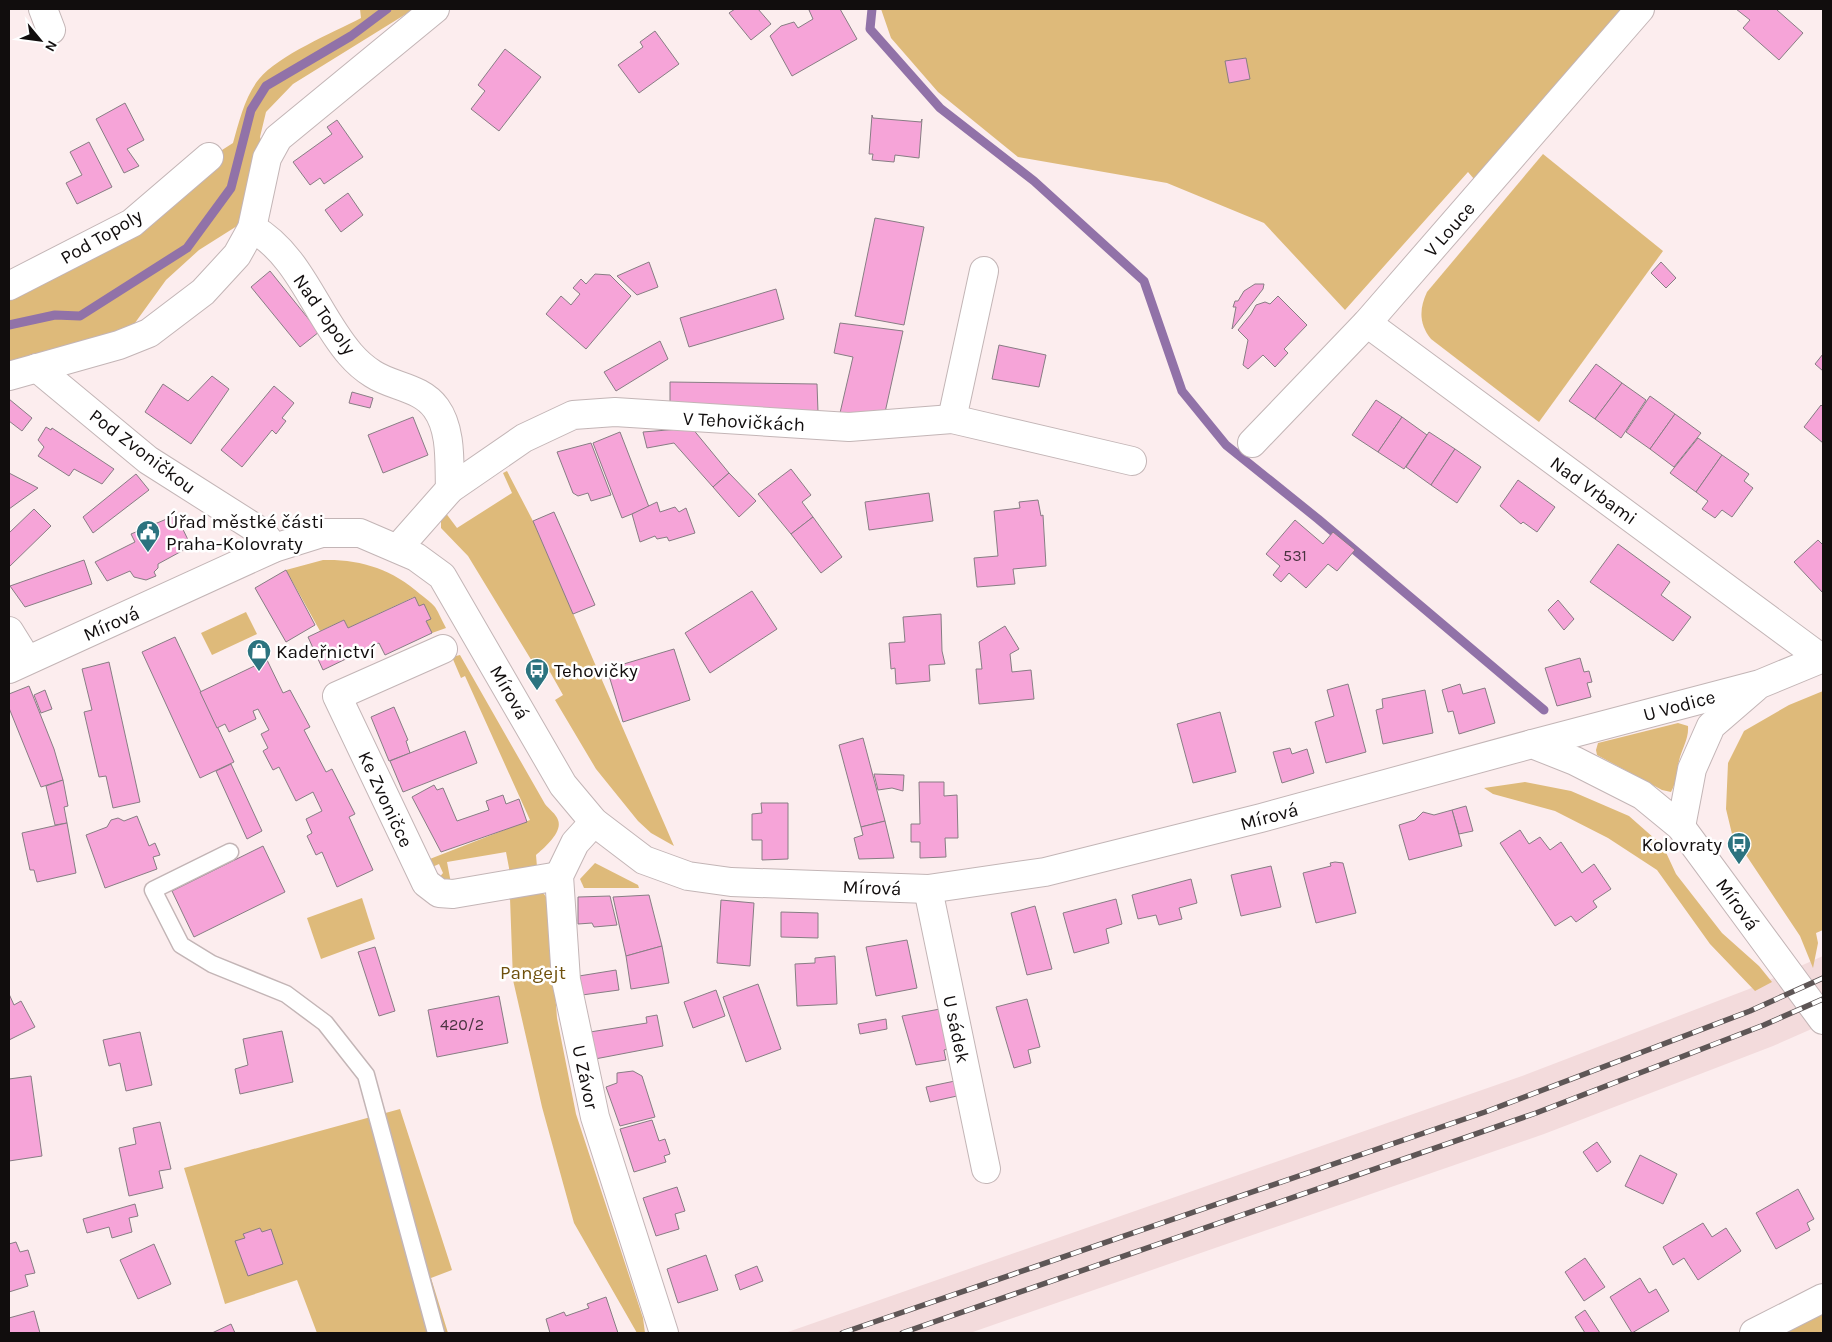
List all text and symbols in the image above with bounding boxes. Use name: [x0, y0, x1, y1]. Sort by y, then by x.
north arrow: [15, 15, 65, 65]
text: N: [41, 38, 61, 55]
street label: V Louce: [1420, 198, 1480, 262]
street label: Pod Topoly: [57, 205, 146, 269]
street label: Nad Topoly: [288, 270, 360, 359]
street label: Pod Zvoničkou: [85, 405, 200, 499]
street label: V Tehovičkách: [682, 408, 806, 436]
street label: Nad Vrbami: [1546, 452, 1641, 530]
place label: Úřad městké části Praha-Kolovraty: [166, 510, 324, 555]
public building icon: Úřad městké části Praha-Kolovraty: [135, 519, 161, 553]
house number: 531: [1283, 546, 1307, 565]
street label: Mírová: [80, 602, 143, 646]
shop icon: Kadeřnictví: [246, 638, 272, 672]
place label: Kadeřnictví: [276, 641, 376, 663]
bus stop icon: Tehovičky: [524, 657, 550, 691]
place label: Tehovičky: [554, 660, 638, 682]
street label: Mírová: [485, 661, 533, 724]
street label: U Vodice: [1641, 686, 1718, 726]
street label: Ke Zvoničce: [353, 748, 417, 851]
street label: Mírová: [1238, 799, 1301, 835]
bus stop icon: Kolovraty: [1726, 831, 1752, 865]
place label: Kolovraty: [1642, 834, 1722, 856]
street label: Mírová: [1711, 874, 1763, 935]
street label: Mírová: [842, 876, 902, 900]
park label: Pangejt: [500, 962, 566, 984]
street label: U sádek: [938, 993, 974, 1066]
house number: 420/2: [440, 1015, 484, 1034]
street label: U Závor: [567, 1043, 603, 1112]

